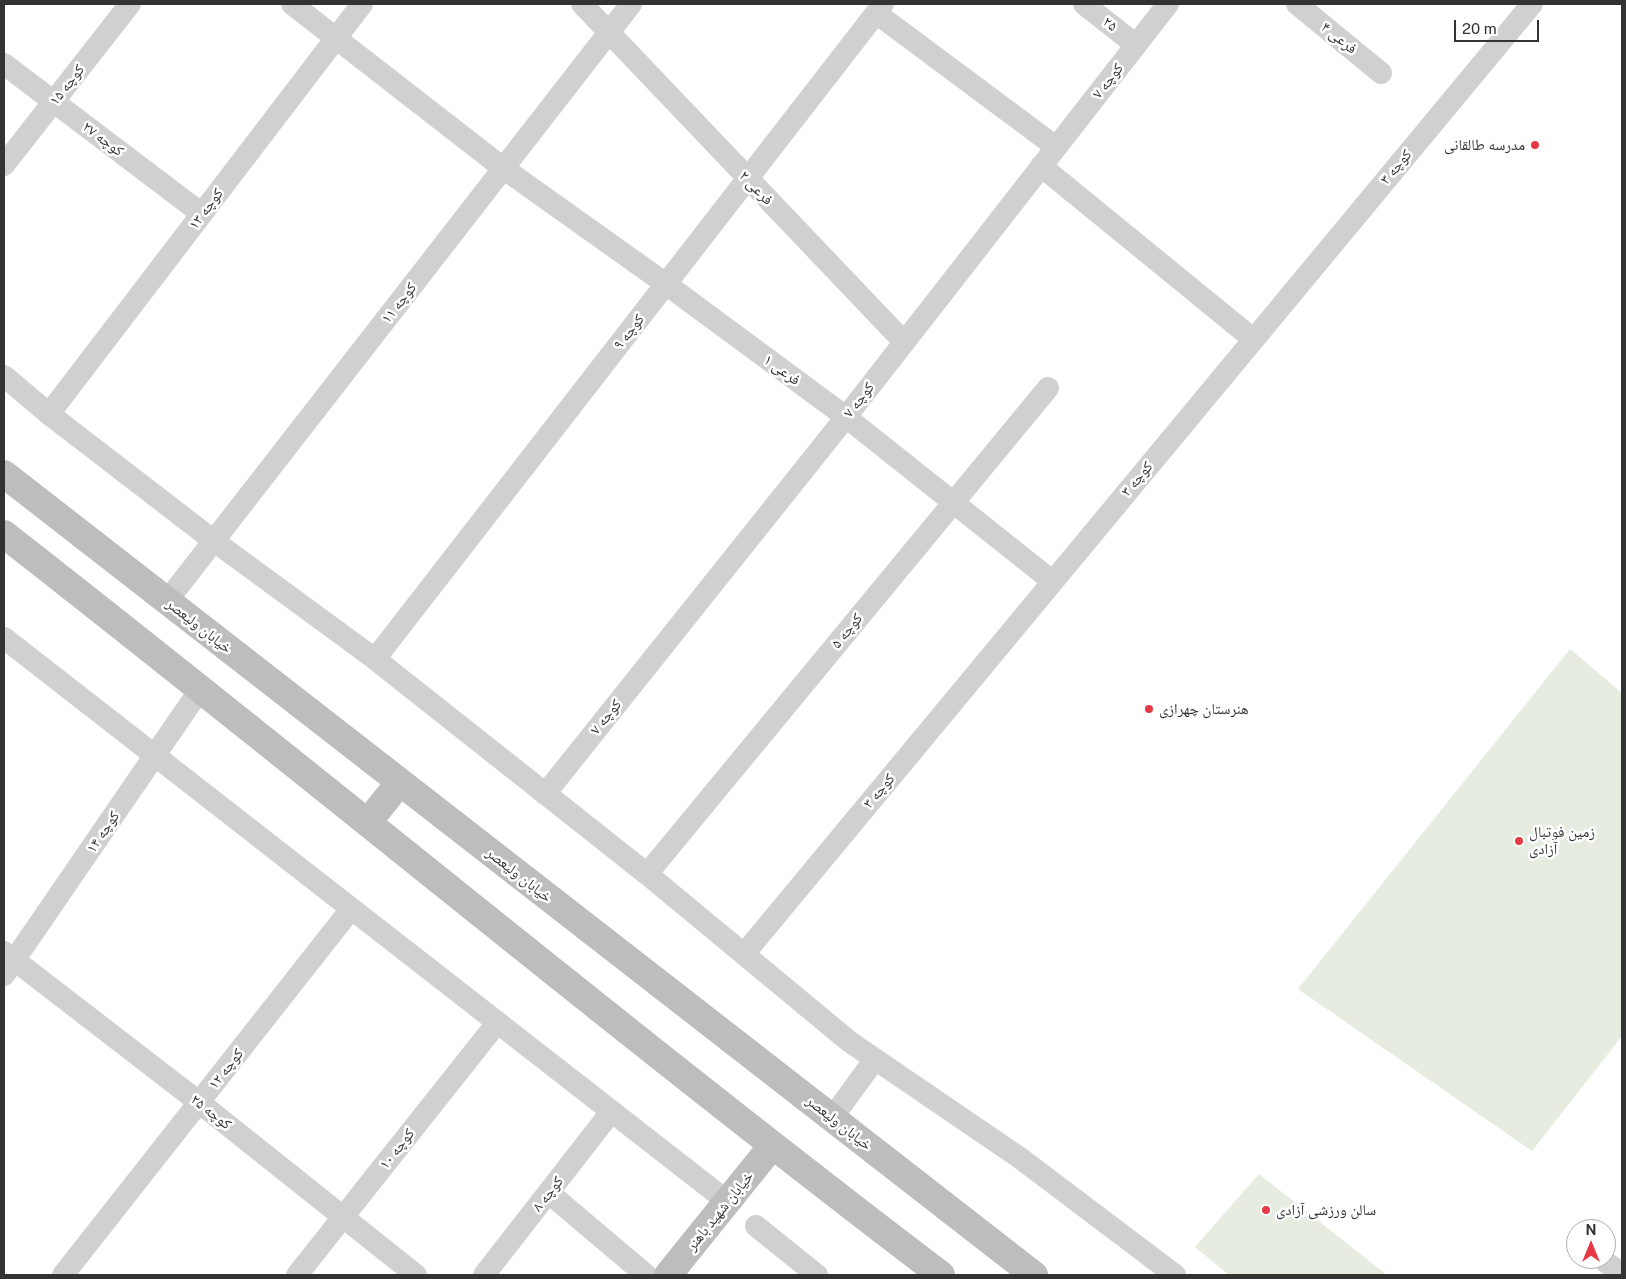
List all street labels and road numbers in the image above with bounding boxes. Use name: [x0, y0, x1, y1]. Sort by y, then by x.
street label: ۲۵: [1099, 13, 1121, 35]
street label: فرعی ۴: [1318, 18, 1360, 58]
street label: کوچه ۷: [1089, 60, 1127, 102]
street label: کوچه ۱۵: [46, 61, 88, 109]
street label: کوچه ۲۷: [79, 118, 127, 160]
street label: کوچه ۳: [1376, 146, 1416, 188]
street label: فرعی ۲: [735, 167, 777, 209]
street label: کوچه ۱۳: [185, 185, 227, 233]
street label: کوچه ۱۱: [378, 279, 420, 327]
street label: کوچه ۹: [610, 311, 648, 353]
street label: فرعی ۱: [760, 351, 804, 389]
street label: کوچه ۷: [840, 379, 878, 421]
street label: کوچه ۳: [1117, 458, 1157, 500]
street label: خیابان ولیعصر: [162, 595, 236, 657]
street label: کوچه ۵: [827, 610, 867, 652]
street label: کوچه ۷: [586, 696, 626, 738]
street label: کوچه ۳: [859, 770, 899, 812]
street label: کوچه ۱۴: [82, 808, 124, 856]
street label: خیابان ولیعصر: [482, 844, 556, 906]
street label: کوچه ۱۲: [205, 1045, 247, 1093]
street label: کوچه ۲۵: [187, 1091, 235, 1133]
street label: خیابان ولیعصر: [802, 1092, 876, 1154]
street label: کوچه ۱۰: [376, 1125, 418, 1173]
street label: خیابان شهید باهنر: [683, 1168, 757, 1254]
street label: کوچه ۸: [529, 1173, 567, 1215]

